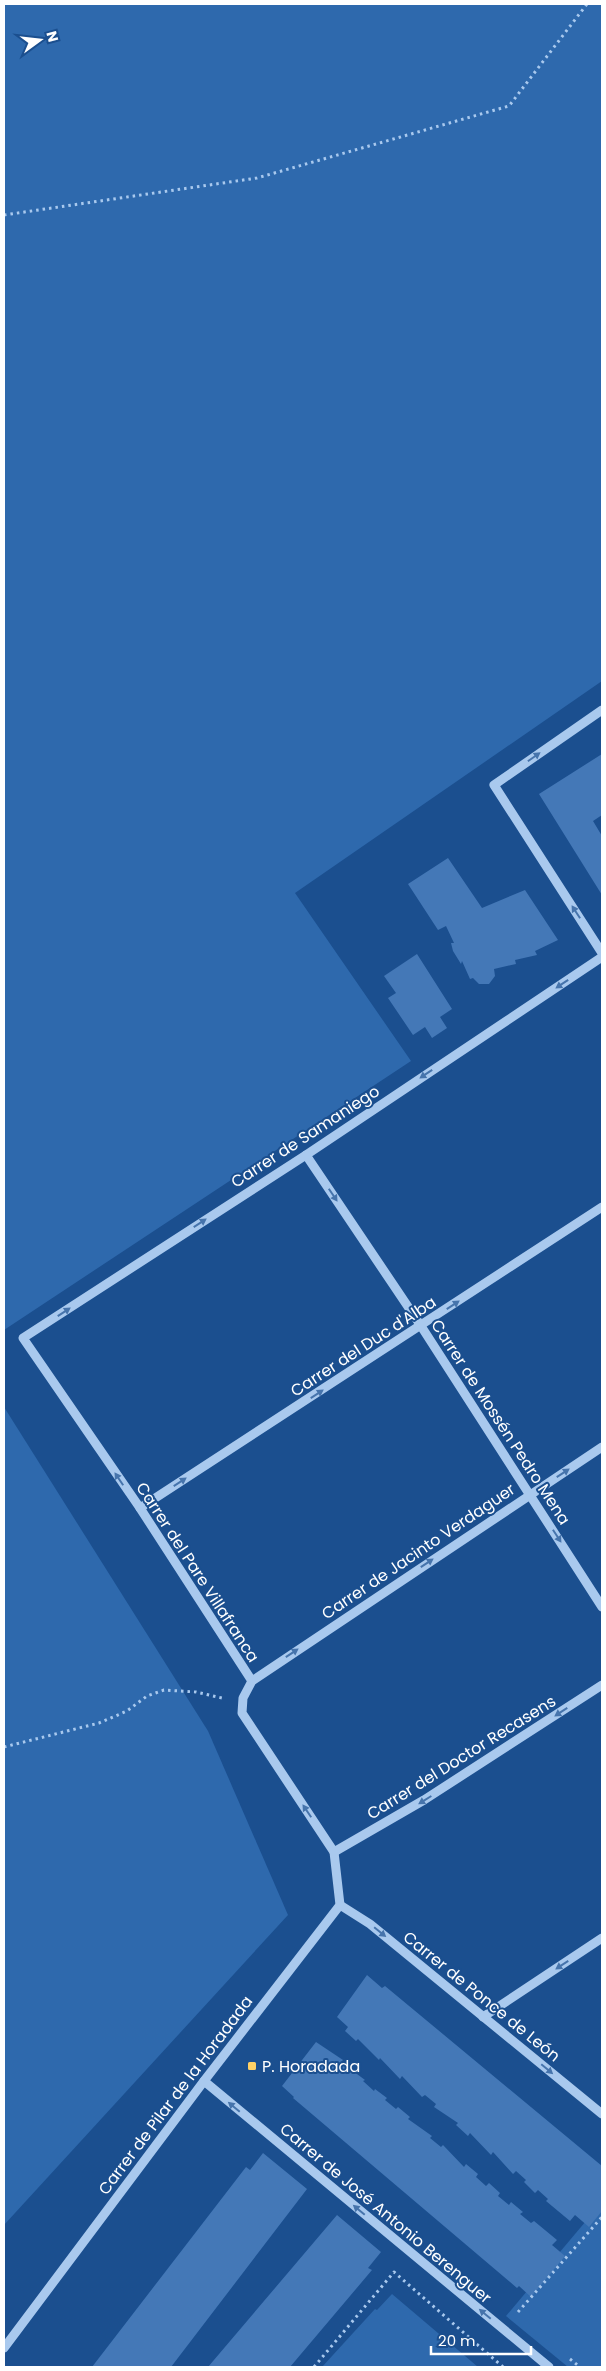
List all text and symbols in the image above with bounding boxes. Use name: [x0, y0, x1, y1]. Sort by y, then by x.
north arrow: [15, 15, 65, 65]
text: N: [42, 29, 64, 44]
one-way arrow: [527, 752, 541, 762]
one-way arrow: [571, 906, 581, 919]
one-way arrow: [555, 979, 568, 989]
one-way arrow: [420, 1069, 433, 1079]
street label: Carrer de Samaniego: [226, 1080, 384, 1193]
one-way arrow: [328, 1188, 338, 1202]
one-way arrow: [194, 1218, 207, 1228]
street label: Carrer del Duc d'Alba: [286, 1291, 441, 1402]
one-way arrow: [447, 1300, 460, 1310]
one-way arrow: [58, 1307, 71, 1316]
street label: Carrer de Mossén Pedro Mena: [425, 1315, 576, 1529]
one-way arrow: [310, 1389, 324, 1398]
one-way arrow: [556, 1468, 569, 1478]
one-way arrow: [115, 1472, 124, 1486]
one-way arrow: [174, 1477, 187, 1486]
street label: Carrer del Pare Villafranca: [131, 1478, 265, 1667]
street label: Carrer de Jacinto Verdaguer: [317, 1478, 520, 1625]
one-way arrow: [552, 1529, 561, 1542]
one-way arrow: [421, 1558, 434, 1568]
one-way arrow: [285, 1649, 299, 1658]
street label: Carrer del Doctor Recasens: [362, 1690, 560, 1825]
one-way arrow: [555, 1707, 568, 1717]
one-way arrow: [418, 1795, 431, 1804]
one-way arrow: [302, 1805, 312, 1818]
street label: Carrer de Ponce de León: [398, 1926, 565, 2067]
one-way arrow: [374, 1927, 387, 1938]
one-way arrow: [555, 1960, 568, 1970]
street label: Carrer de Pilar de la Horadada: [93, 1991, 258, 2200]
place label: P. Horadada: [262, 2055, 360, 2078]
marker: P. Horadada: [246, 2060, 258, 2072]
one-way arrow: [540, 2063, 553, 2074]
one-way arrow: [228, 2101, 241, 2112]
street label: Carrer de José Antonio Berenguer: [275, 2118, 497, 2309]
one-way arrow: [353, 2205, 366, 2216]
one-way arrow: [478, 2308, 491, 2319]
scale bar: [431, 2324, 531, 2356]
text: 20 m: [438, 2330, 476, 2351]

